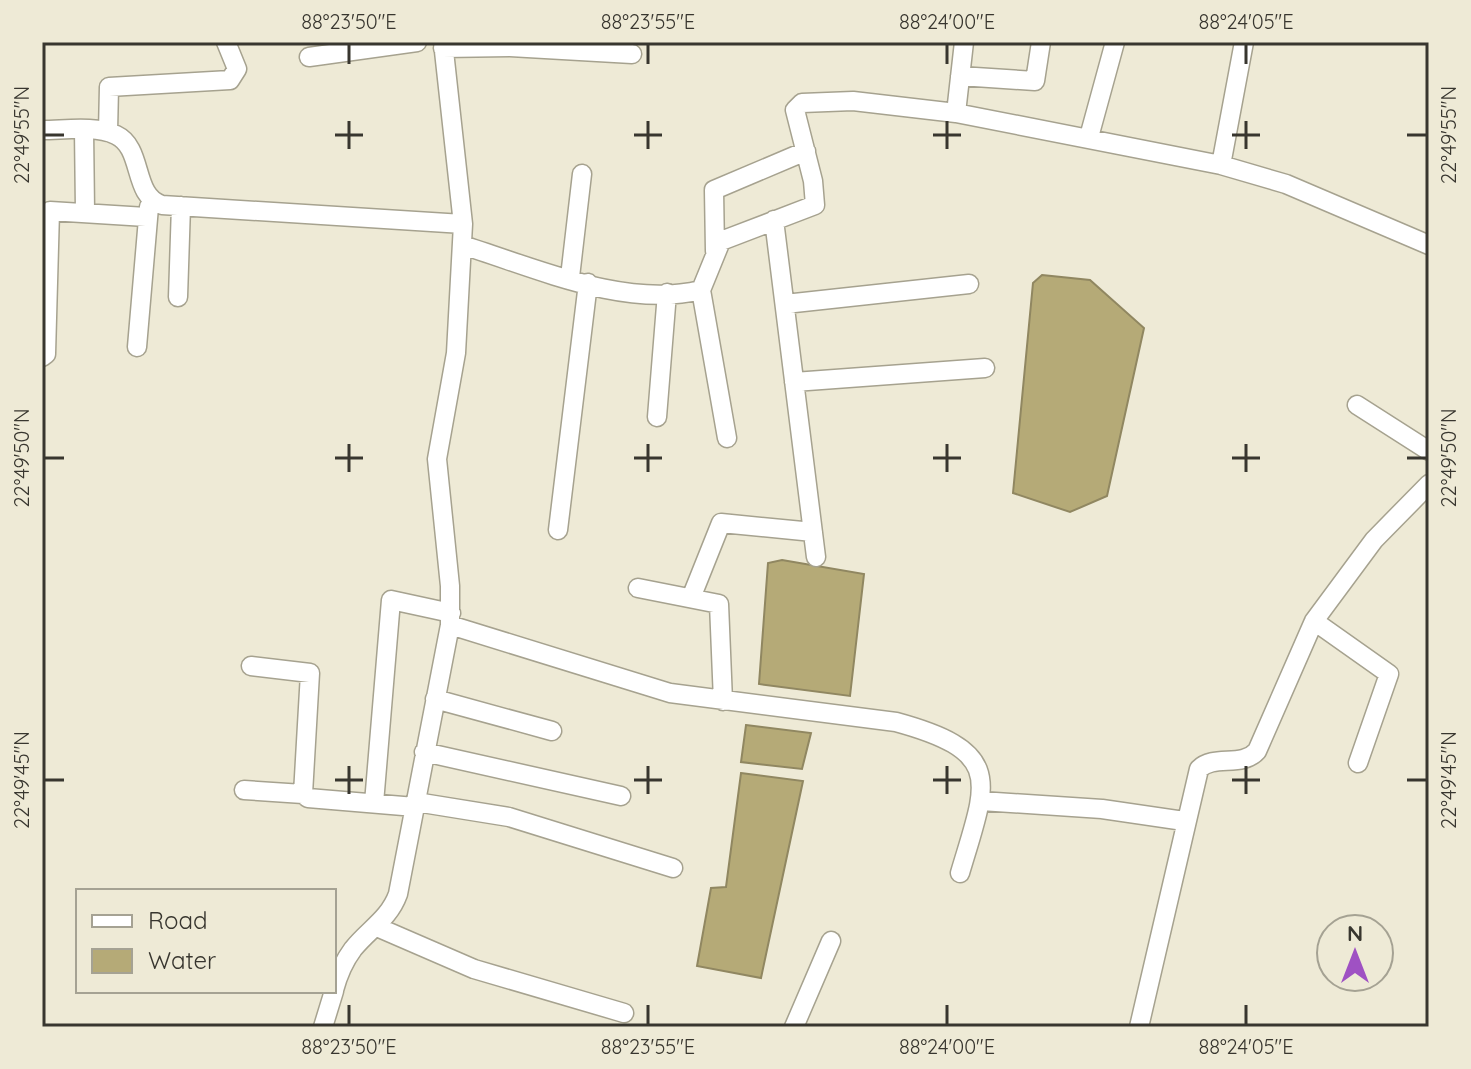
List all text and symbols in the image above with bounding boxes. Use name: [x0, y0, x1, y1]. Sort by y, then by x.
text: 88°23'50"E: [301, 9, 397, 34]
text: 88°23'55"E: [601, 9, 695, 34]
text: 88°24'00"E: [899, 9, 995, 34]
text: 88°24'05"E: [1198, 9, 1294, 34]
text: 22°49'55"N: [9, 86, 34, 184]
text: 22°49'55"N: [1436, 86, 1461, 184]
text: 22°49'50"N: [9, 409, 34, 507]
text: 22°49'50"N: [1436, 409, 1461, 507]
text: 22°49'45"N: [9, 731, 34, 829]
text: 22°49'45"N: [1436, 731, 1461, 829]
legend: [76, 889, 336, 993]
text: Road: [148, 905, 208, 935]
north arrow: [1315, 913, 1395, 993]
text: N: [1347, 919, 1363, 947]
text: Water: [148, 945, 216, 975]
text: 88°23'50"E: [301, 1034, 397, 1059]
text: 88°23'55"E: [601, 1034, 695, 1059]
text: 88°24'00"E: [899, 1034, 995, 1059]
text: 88°24'05"E: [1198, 1034, 1294, 1059]

